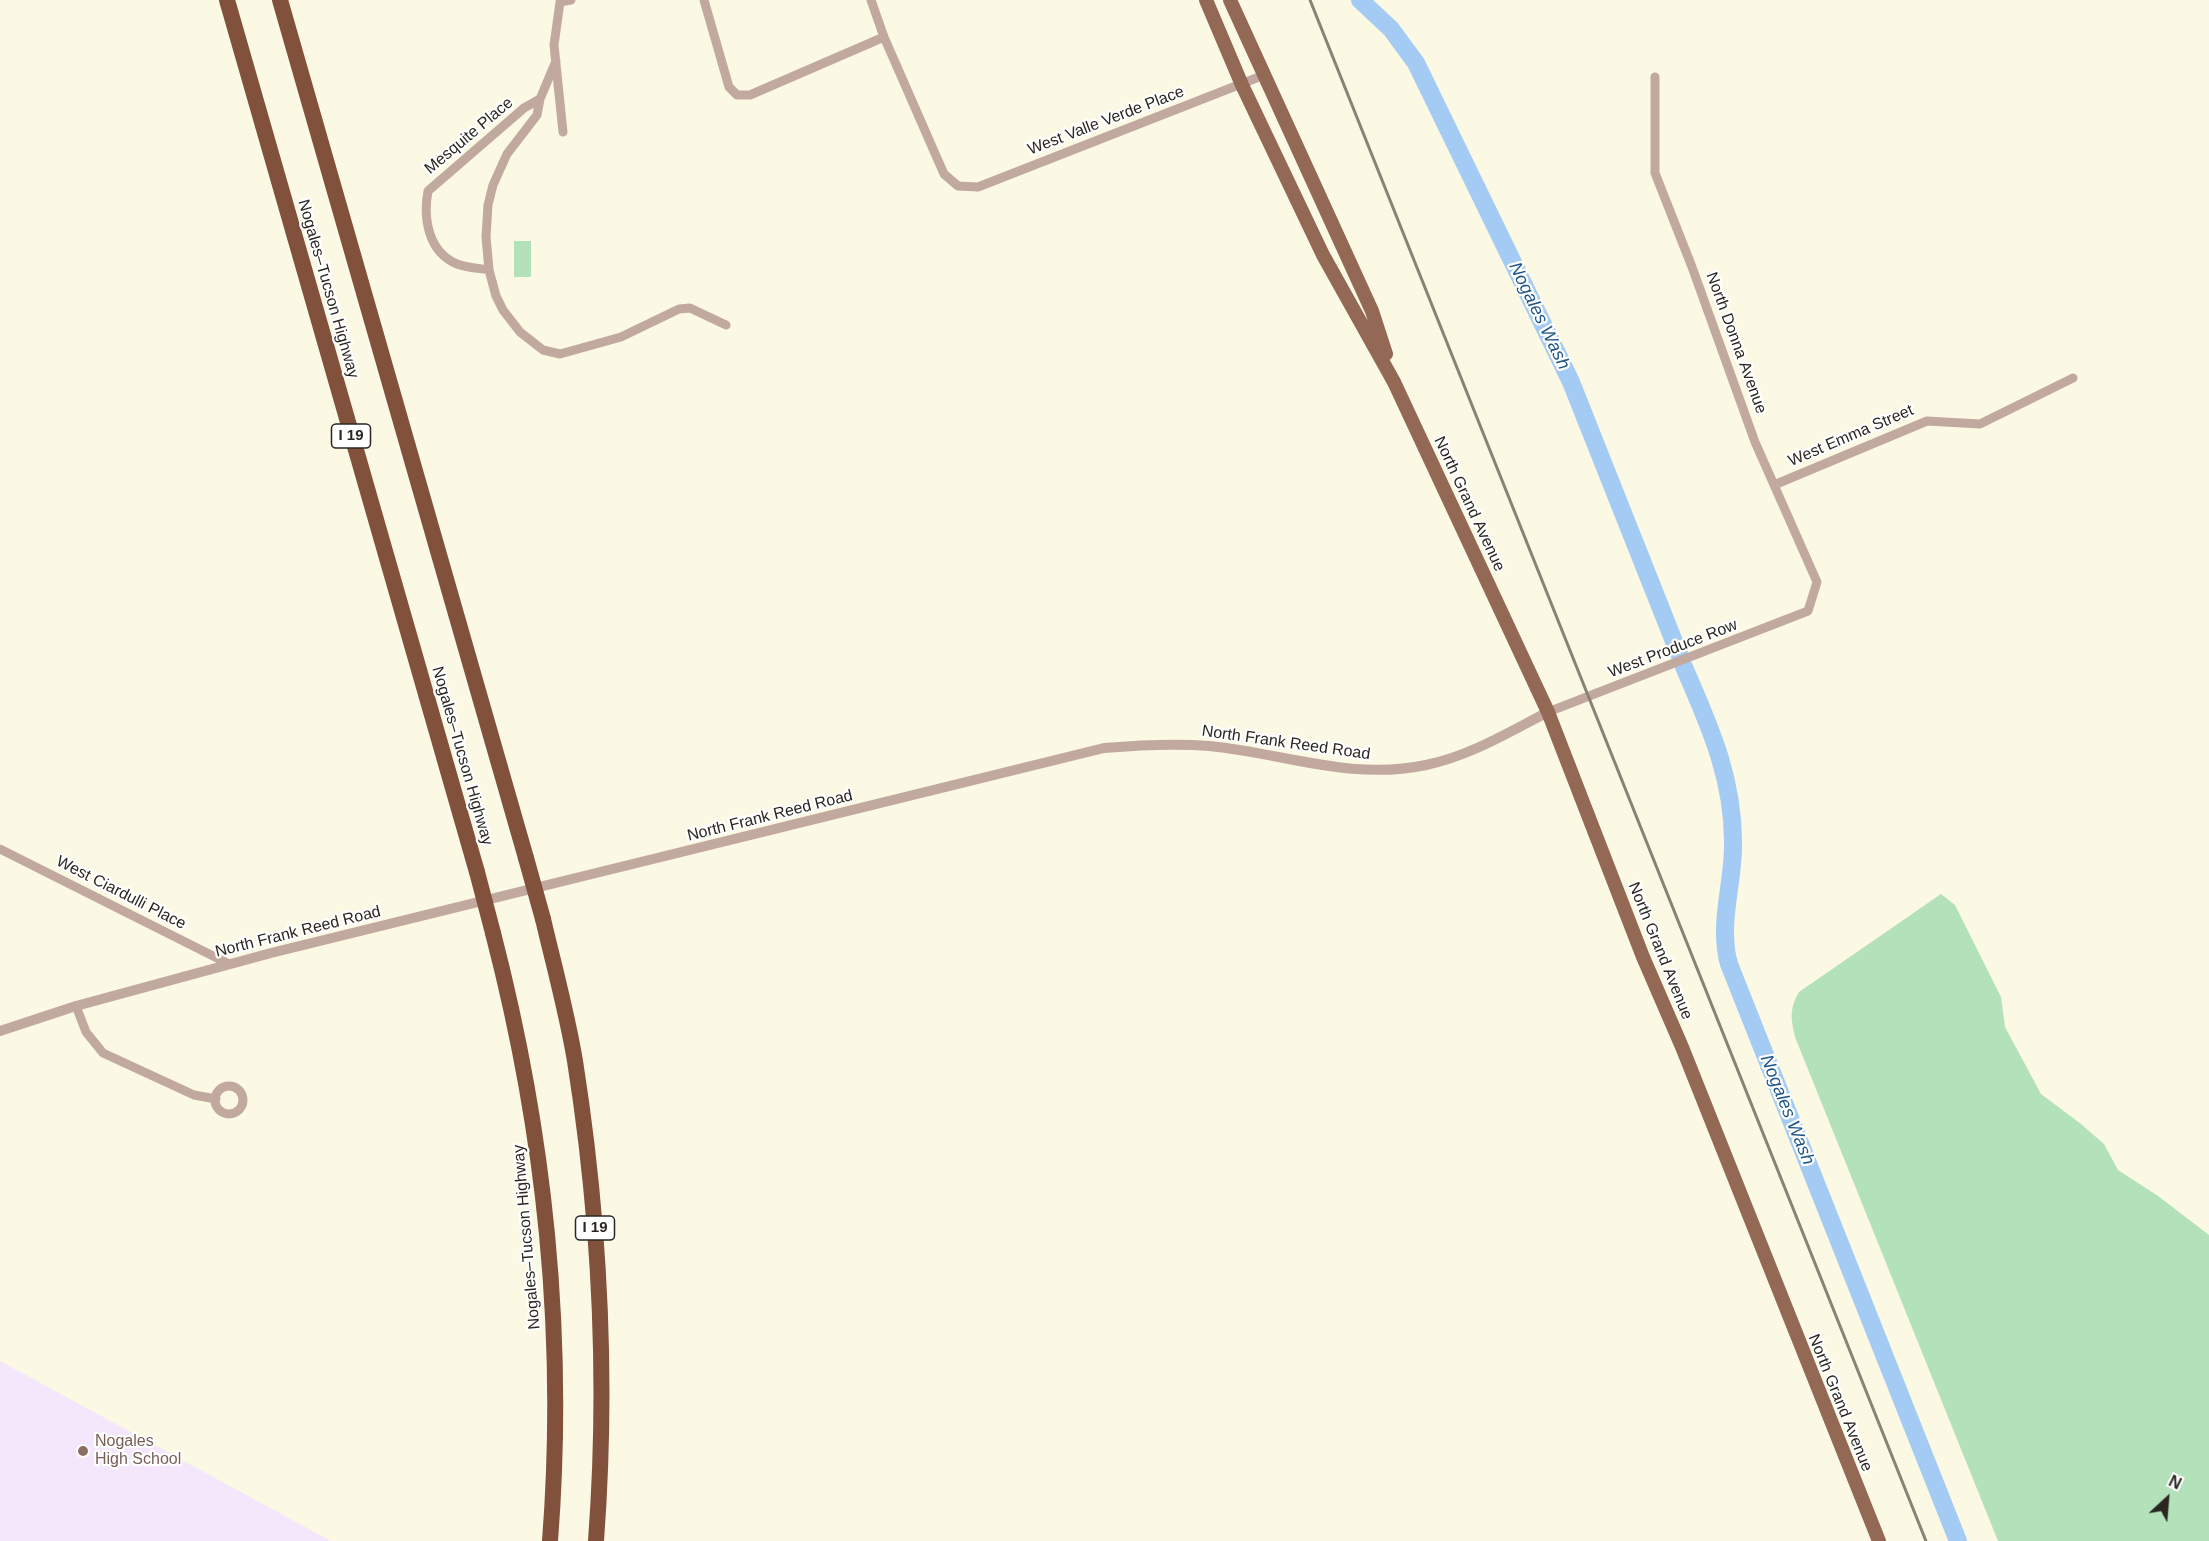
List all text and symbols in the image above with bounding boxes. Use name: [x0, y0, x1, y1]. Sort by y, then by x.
street label: West Valle Verde Place: [1025, 82, 1187, 160]
street label: Mesquite Place: [421, 93, 517, 179]
street label: Nogales–Tucson Highway: [293, 197, 363, 381]
water label: Nogales Wash: [1504, 259, 1574, 373]
street label: North Donna Avenue: [1701, 270, 1771, 416]
street label: West Emma Street: [1786, 401, 1916, 471]
road number: I 19: [332, 424, 370, 448]
street label: North Grand Avenue: [1429, 434, 1509, 574]
street label: West Produce Row: [1606, 616, 1740, 682]
street label: Nogales–Tucson Highway: [427, 664, 497, 848]
street label: North Frank Reed Road: [1201, 722, 1371, 764]
street label: North Frank Reed Road: [685, 786, 855, 846]
street label: West Ciardulli Place: [53, 852, 189, 934]
street label: North Grand Avenue: [1624, 880, 1696, 1022]
street label: North Frank Reed Road: [213, 902, 383, 962]
water label: Nogales Wash: [1755, 1052, 1819, 1168]
street label: Nogales–Tucson Highway: [509, 1144, 545, 1330]
road number: I 19: [576, 1216, 614, 1240]
street label: North Grand Avenue: [1804, 1332, 1876, 1474]
place label: Nogales High School: [95, 1432, 181, 1470]
marker: Nogales High School: [76, 1444, 90, 1458]
north arrow: [2137, 1469, 2197, 1529]
text: N: [2166, 1472, 2184, 1493]

